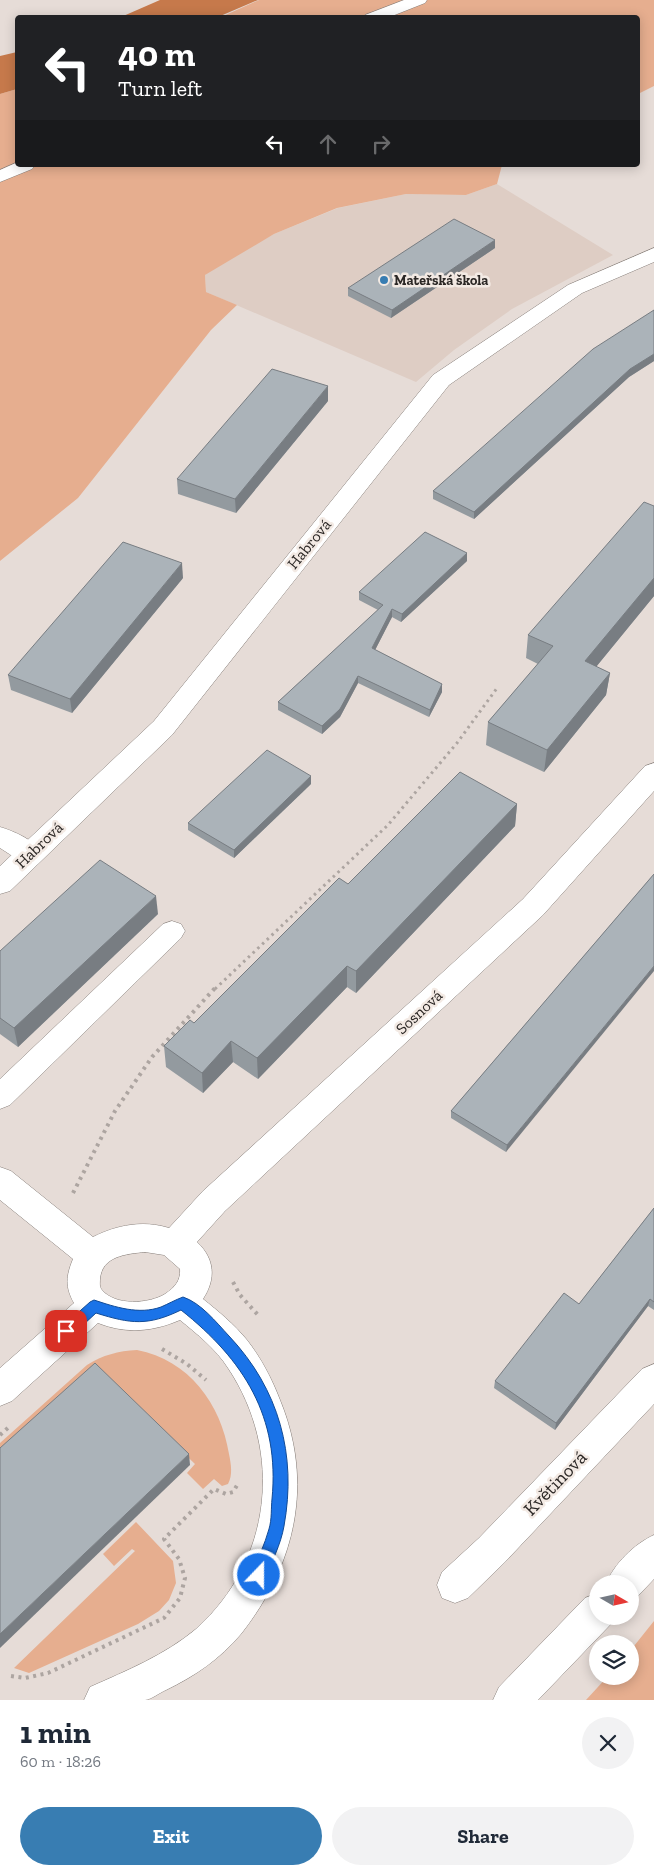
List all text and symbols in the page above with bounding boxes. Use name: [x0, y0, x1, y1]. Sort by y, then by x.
text: 40 m: [118, 33, 195, 75]
icon: left: [35, 35, 100, 100]
text: Turn left: [118, 75, 202, 102]
icon: left: [261, 130, 289, 158]
icon: ahead: [314, 130, 342, 158]
icon: right: [367, 130, 395, 158]
place label: Mateřská škola: [394, 272, 488, 289]
marker: Mateřská škola: [378, 274, 390, 286]
street label: Habrová: [283, 515, 335, 573]
street label: Habrová: [11, 818, 67, 872]
street label: Sosnová: [392, 986, 446, 1038]
pin: [45, 1310, 87, 1352]
icon: arrive: [52, 1317, 80, 1345]
street label: Květinová: [519, 1446, 591, 1520]
position arrow: [232, 1548, 284, 1600]
north arrow: [589, 1575, 639, 1625]
map controls: [589, 1575, 639, 1685]
button: layers: [589, 1635, 639, 1685]
text: 1 min: [20, 1715, 91, 1751]
button: close: [582, 1717, 634, 1769]
text: 60 m · 18:26: [20, 1752, 101, 1771]
button: Exit: [20, 1807, 322, 1865]
button: Share: [332, 1807, 634, 1865]

